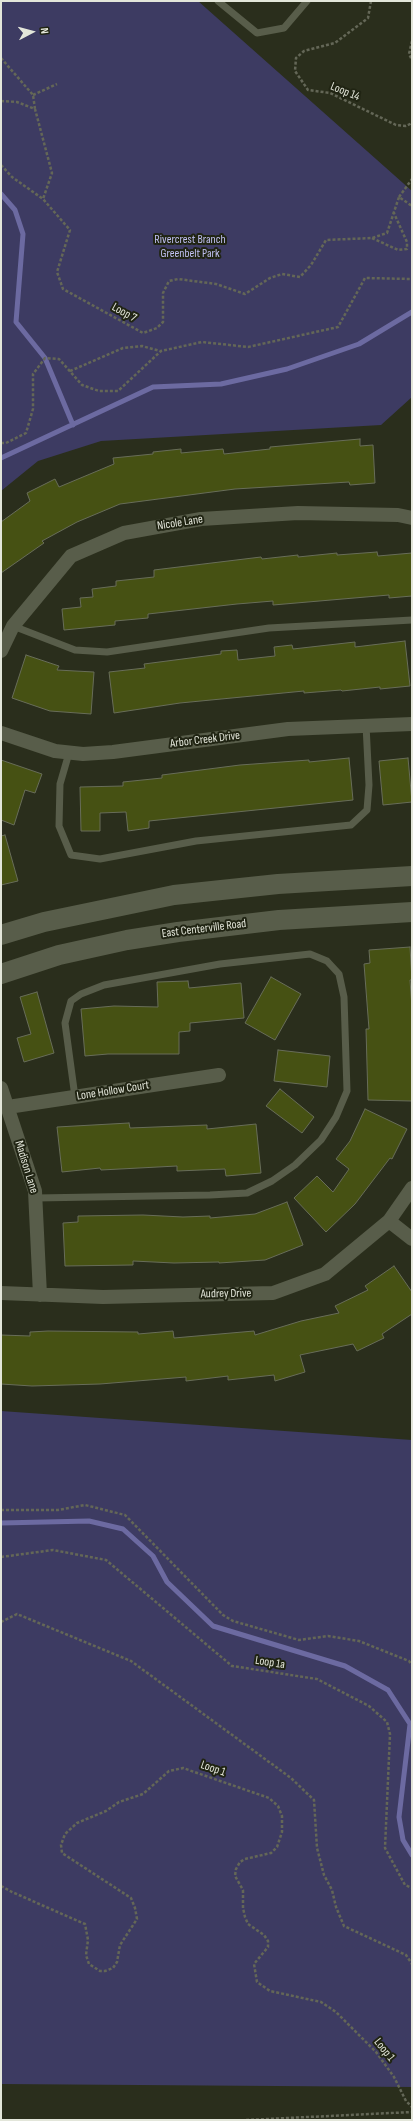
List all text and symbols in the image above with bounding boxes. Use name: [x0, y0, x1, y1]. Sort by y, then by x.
north arrow: [12, 12, 52, 52]
text: N: [38, 27, 51, 34]
street label: Loop 14: [328, 80, 362, 104]
park label: Rivercrest Branch Greenbelt Park: [154, 233, 226, 261]
street label: Loop 7: [109, 300, 139, 326]
street label: Nicole Lane: [156, 512, 204, 534]
street label: Arbor Creek Drive: [169, 729, 241, 751]
street label: East Centerville Road: [161, 917, 247, 941]
street label: Lone Hollow Court: [76, 1078, 150, 1104]
street label: Madison Lane: [11, 1139, 41, 1195]
street label: Audrey Drive: [201, 1286, 251, 1302]
street label: Loop 1a: [254, 1654, 286, 1672]
street label: Loop 1: [199, 1758, 227, 1780]
street label: Loop 1: [370, 2036, 398, 2064]

